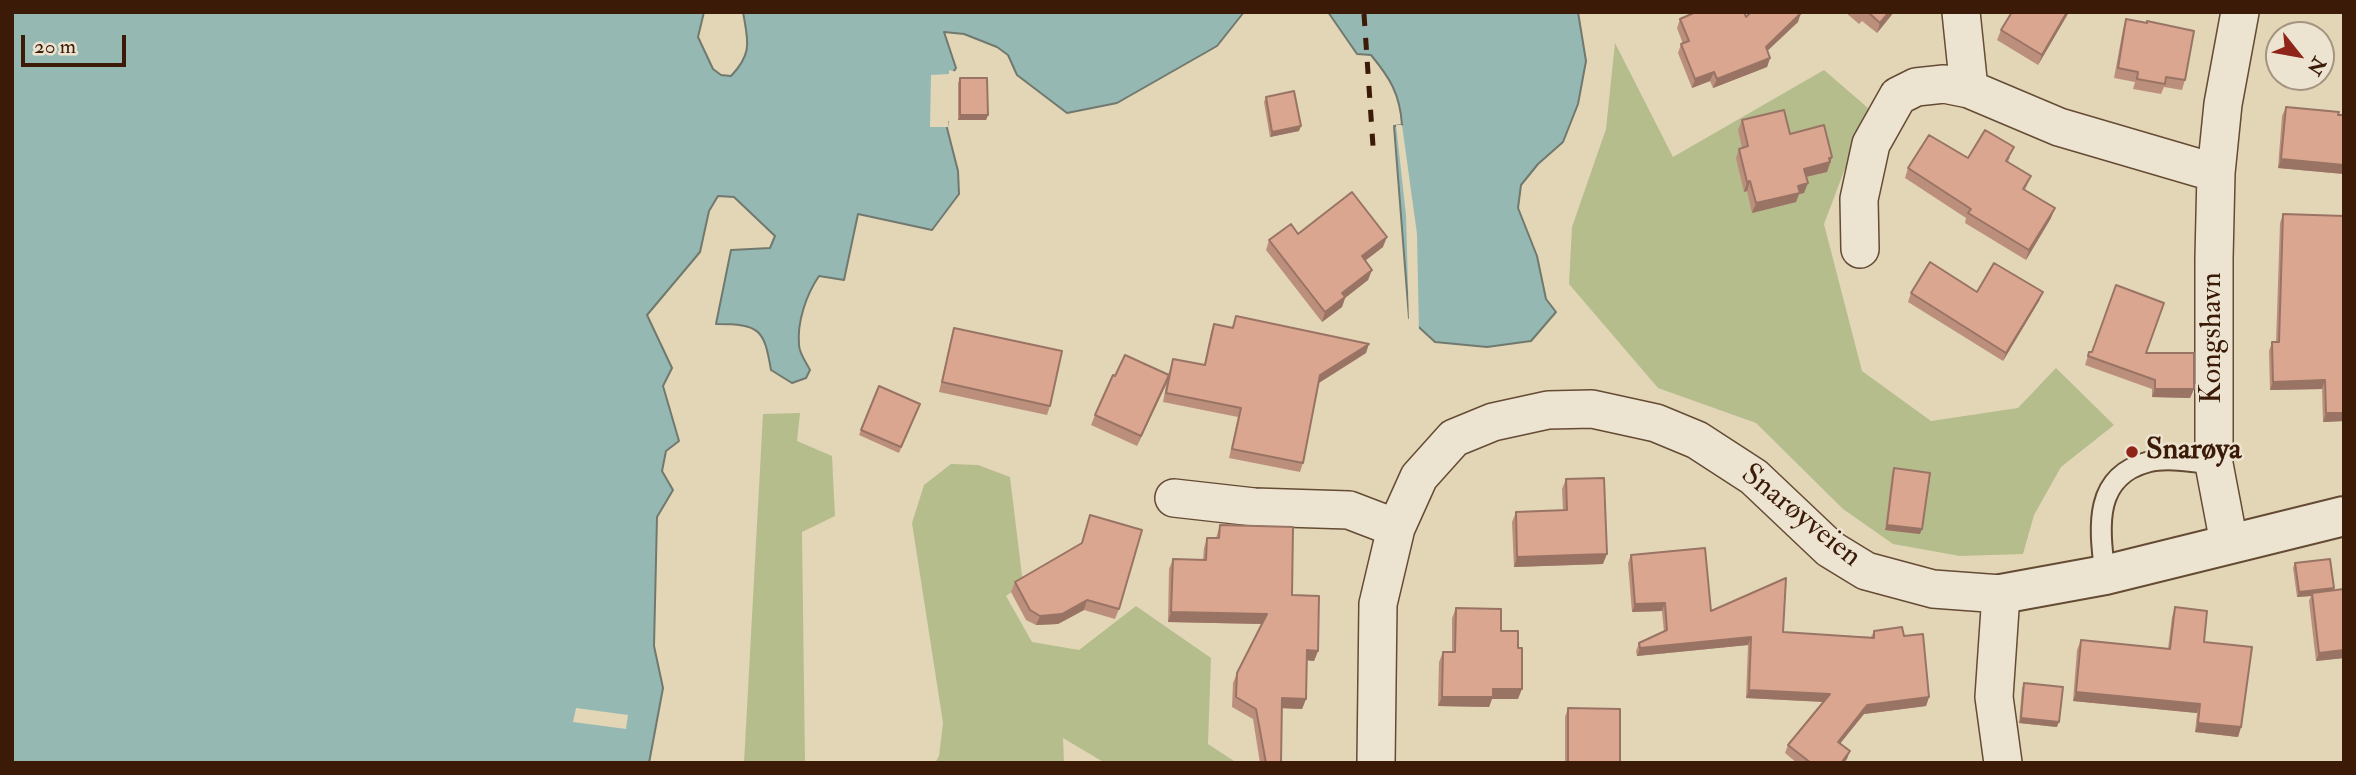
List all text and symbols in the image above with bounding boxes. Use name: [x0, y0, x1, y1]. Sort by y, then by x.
scale bar: [24, 21, 130, 65]
north arrow: [2265, 21, 2335, 91]
text: 20 m: [34, 33, 76, 60]
text: N: [2302, 52, 2331, 79]
street label: Kongshavn: [2196, 272, 2232, 404]
place label: Snarøya: [2146, 434, 2241, 470]
marker: Snarøya: [2124, 444, 2140, 460]
street label: Snarøyveien: [1733, 458, 1867, 576]

